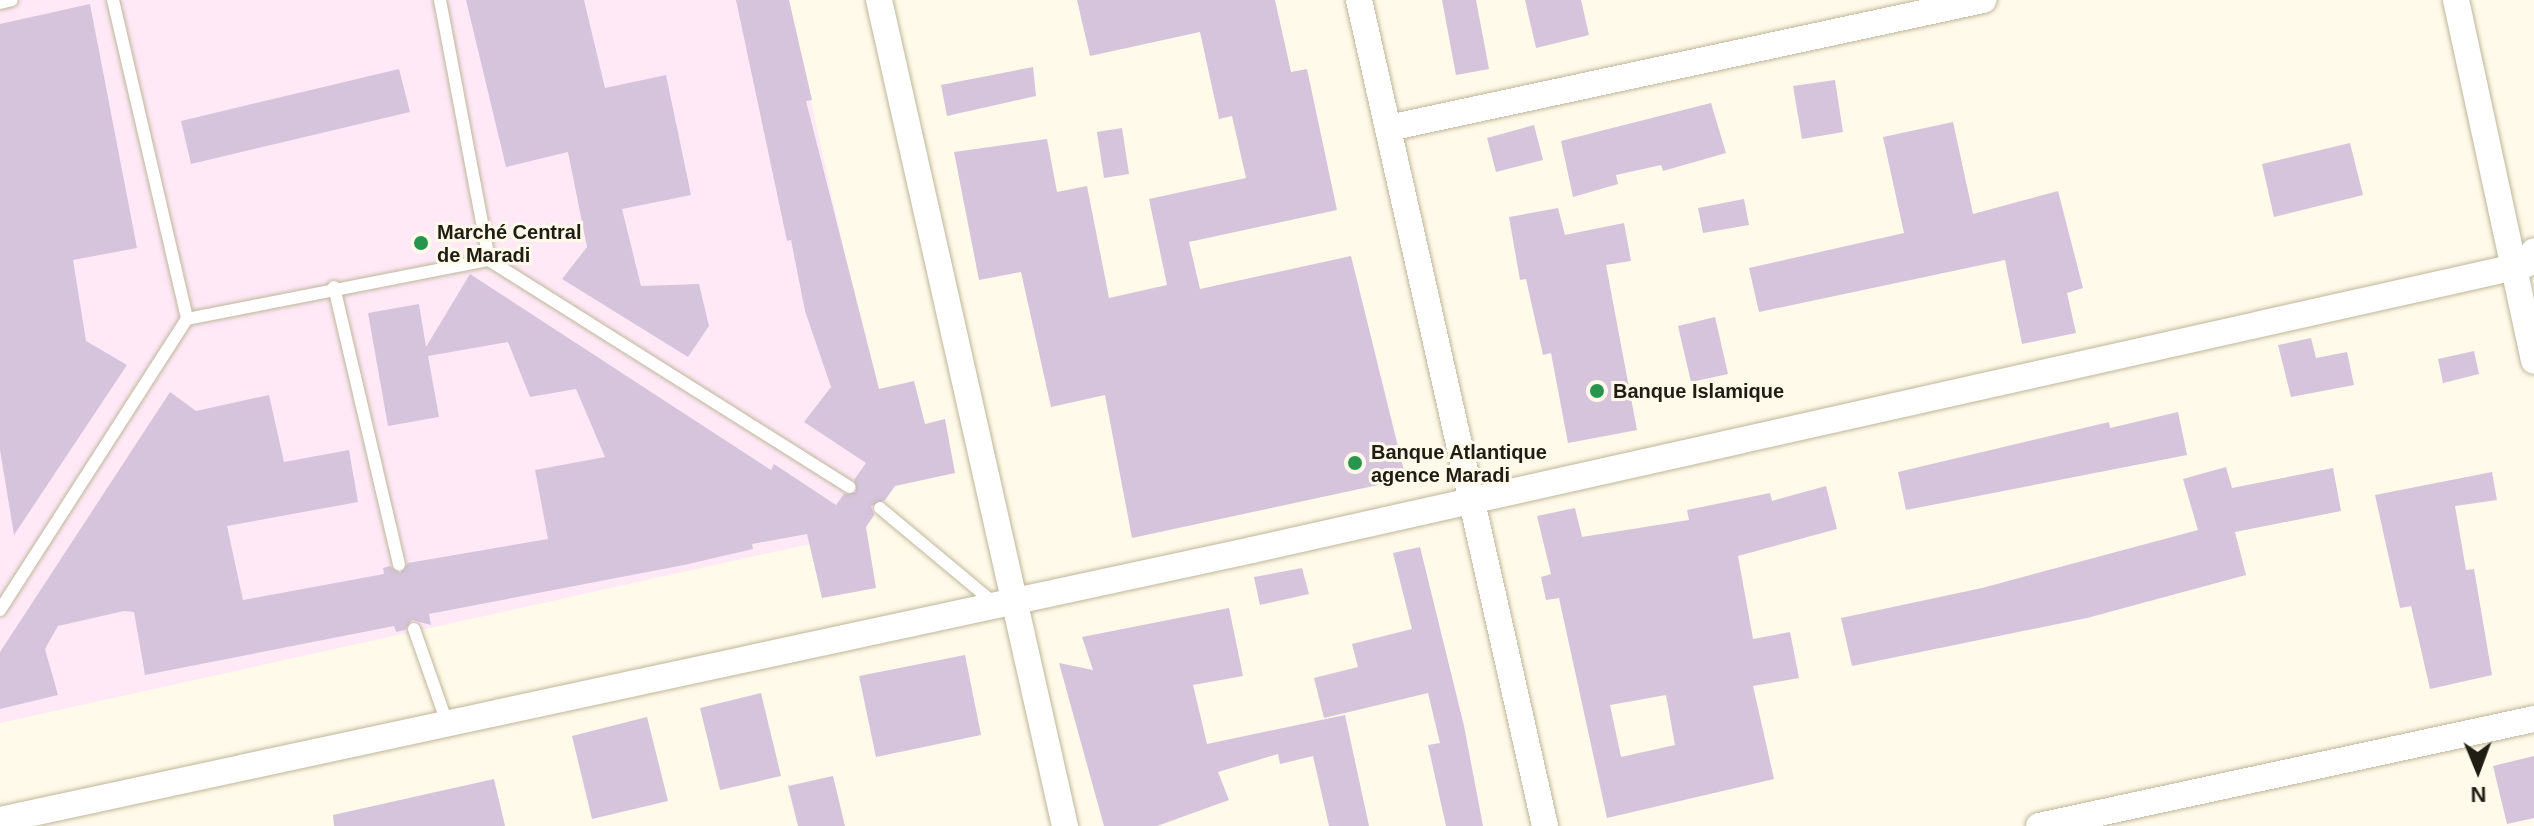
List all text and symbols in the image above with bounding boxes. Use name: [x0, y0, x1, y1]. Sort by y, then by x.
place label: Marché Central de Maradi: [437, 220, 581, 267]
marker: Marché Central de Maradi: [412, 234, 430, 252]
place label: Banque Islamique: [1613, 379, 1784, 403]
marker: Banque Islamique: [1588, 382, 1606, 400]
place label: Banque Atlantique agence Maradi: [1371, 440, 1548, 487]
marker: Banque Atlantique agence Maradi: [1346, 454, 1364, 472]
north arrow: [2438, 730, 2518, 810]
text: N: [2470, 782, 2487, 807]

